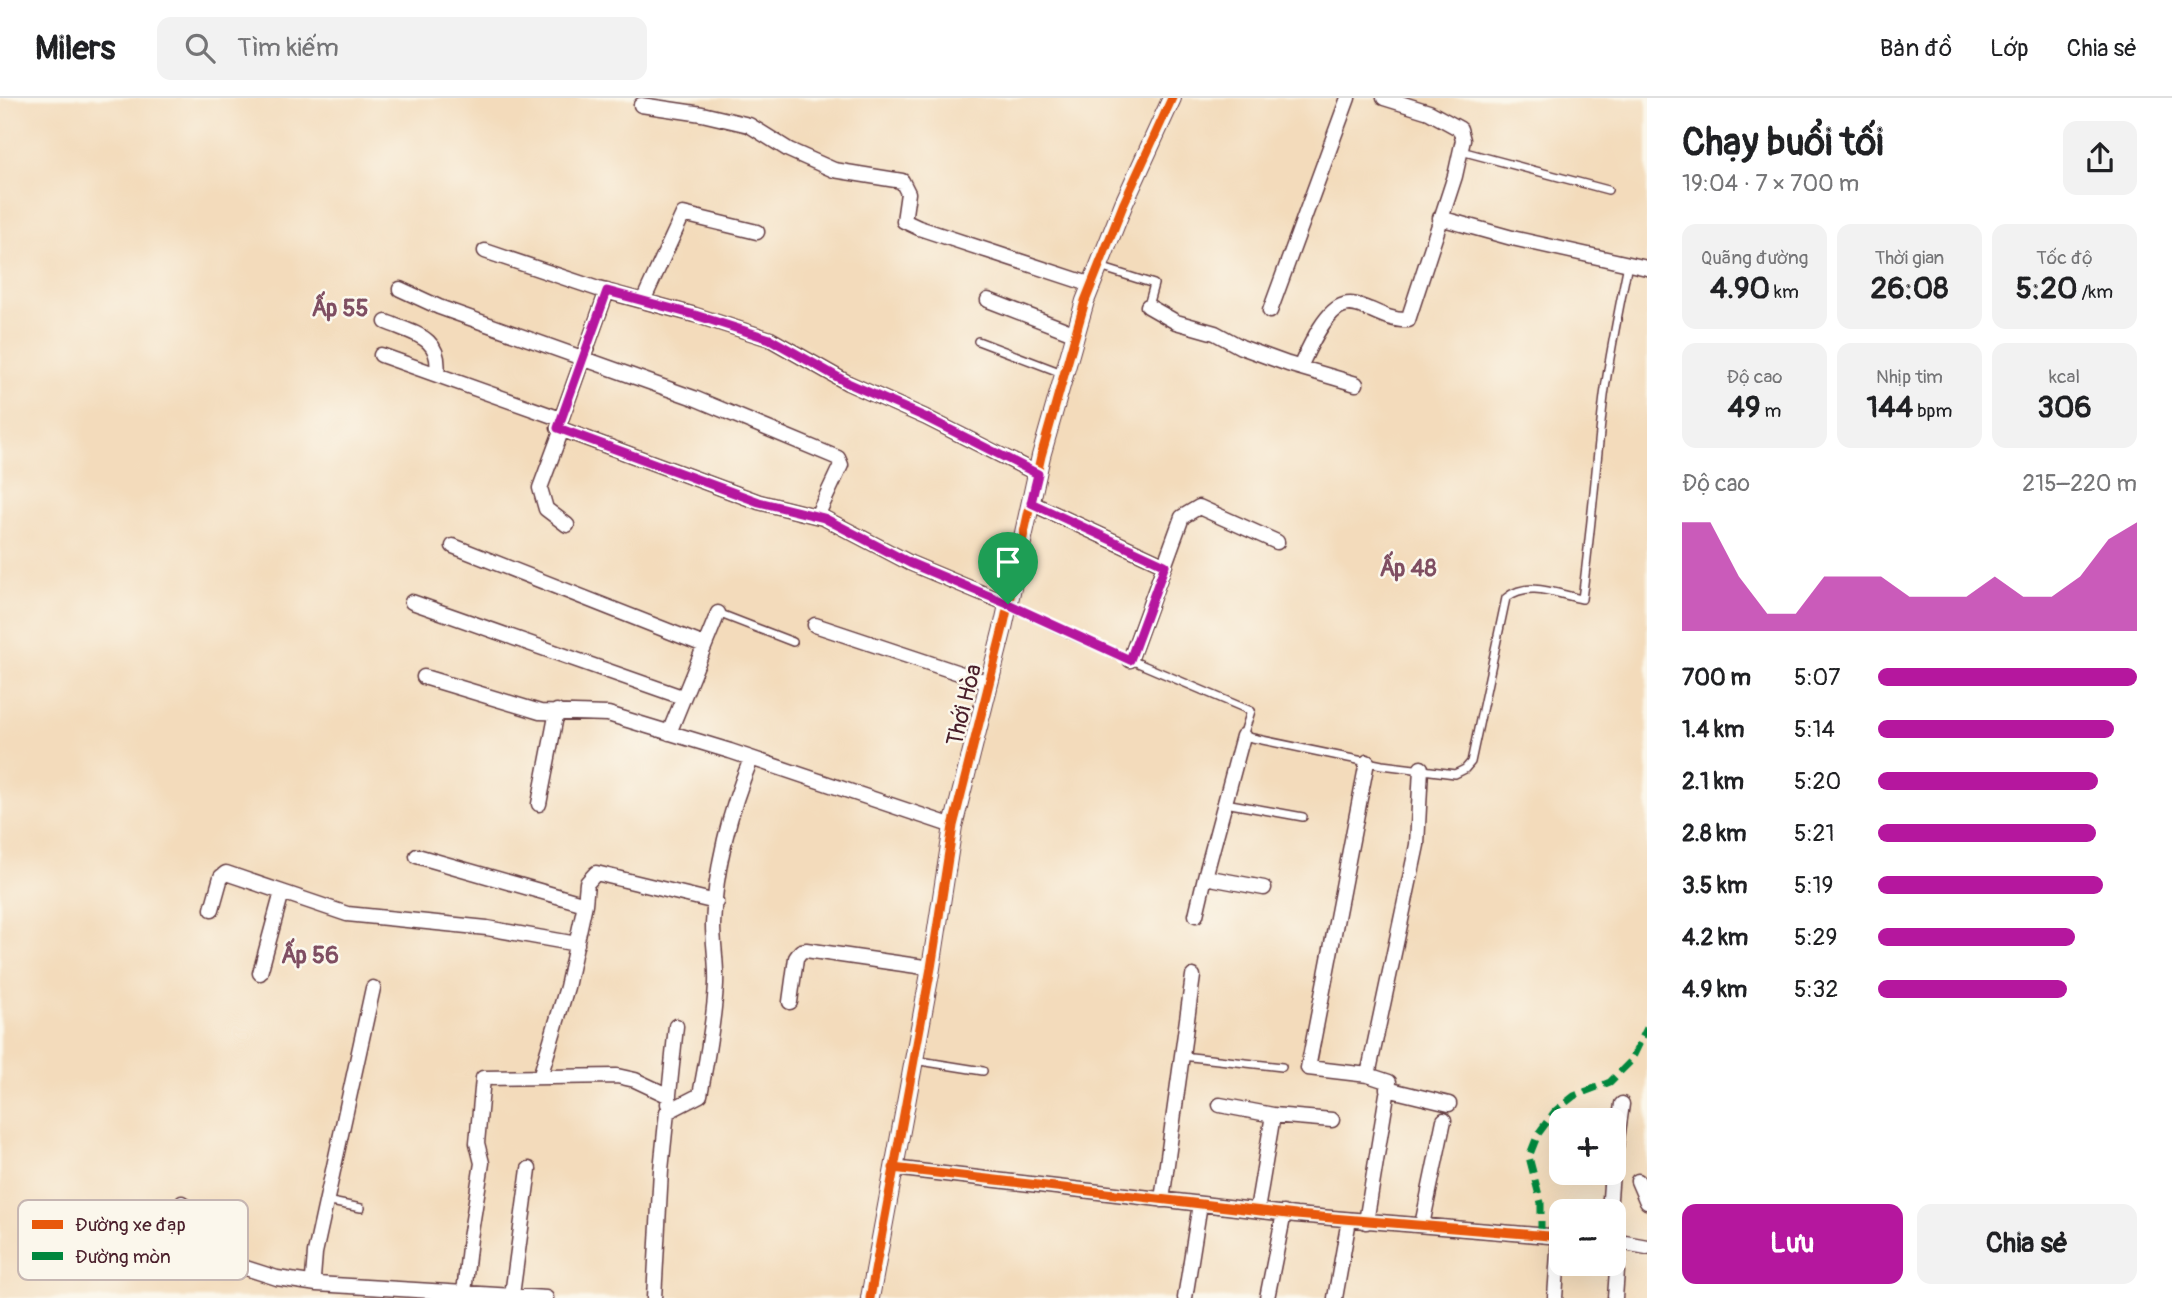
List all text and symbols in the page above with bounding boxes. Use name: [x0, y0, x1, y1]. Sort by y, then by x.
search box: [157, 17, 647, 80]
text: Milers: [35, 28, 115, 69]
icon: search: [181, 29, 219, 67]
text: Tìm kiếm: [237, 32, 339, 64]
text: Bản đồ: [1880, 34, 1952, 63]
text: Lớp: [1990, 34, 2029, 63]
text: Chia sẻ: [2067, 34, 2137, 63]
text: Chạy buổi tối: [1682, 119, 1883, 167]
button: share: [2063, 121, 2137, 195]
text: 19:04 · 7 × 700 m: [1682, 169, 1859, 198]
text: Quãng đường: [1701, 246, 1808, 270]
text: Thời gian: [1875, 246, 1944, 270]
text: Tốc độ: [2036, 246, 2093, 270]
text: 4.90: [1710, 270, 1770, 307]
text: 26:08: [1871, 270, 1948, 307]
text: 5:20: [2016, 270, 2077, 307]
text: km: [1770, 280, 1799, 304]
text: /km: [2077, 280, 2113, 304]
district label: Ấp 55: [311, 291, 369, 323]
text: Độ cao: [1727, 365, 1782, 389]
text: Nhịp tim: [1876, 365, 1943, 389]
text: kcal: [2049, 365, 2080, 389]
text: 49: [1728, 389, 1760, 426]
text: 144: [1867, 389, 1913, 426]
text: 306: [2037, 389, 2092, 426]
text: m: [1760, 399, 1781, 423]
text: bpm: [1913, 399, 1952, 423]
text: Độ cao: [1682, 469, 1750, 498]
text: 215–220 m: [2022, 469, 2137, 498]
pin: [978, 532, 1038, 604]
icon: arrive: [989, 543, 1027, 581]
district label: Ấp 48: [1379, 551, 1437, 583]
street label: Thới Hòa: [940, 661, 988, 749]
text: 700 m: [1682, 663, 1751, 692]
text: 5:07: [1794, 663, 1840, 692]
text: 1.4 km: [1682, 715, 1744, 744]
text: 5:14: [1794, 715, 1835, 744]
text: 2.1 km: [1682, 767, 1744, 796]
text: 5:20: [1794, 767, 1841, 796]
text: 2.8 km: [1682, 819, 1747, 848]
text: 5:21: [1794, 819, 1834, 848]
text: 3.5 km: [1682, 871, 1747, 900]
text: 5:19: [1794, 871, 1833, 900]
text: 4.2 km: [1682, 923, 1748, 952]
text: 5:29: [1794, 923, 1837, 952]
district label: Ấp 56: [281, 938, 339, 970]
text: 4.9 km: [1682, 975, 1747, 1004]
text: 5:32: [1794, 975, 1838, 1004]
map controls: [1549, 1108, 1626, 1276]
button: +: [1549, 1108, 1626, 1185]
button: −: [1549, 1199, 1626, 1276]
legend: [18, 1200, 248, 1280]
button: Lưu: [1682, 1204, 1903, 1284]
button: Chia sẻ: [1917, 1204, 2137, 1284]
text: Đường xe đạp: [75, 1213, 186, 1237]
text: Đường mòn: [75, 1245, 171, 1269]

